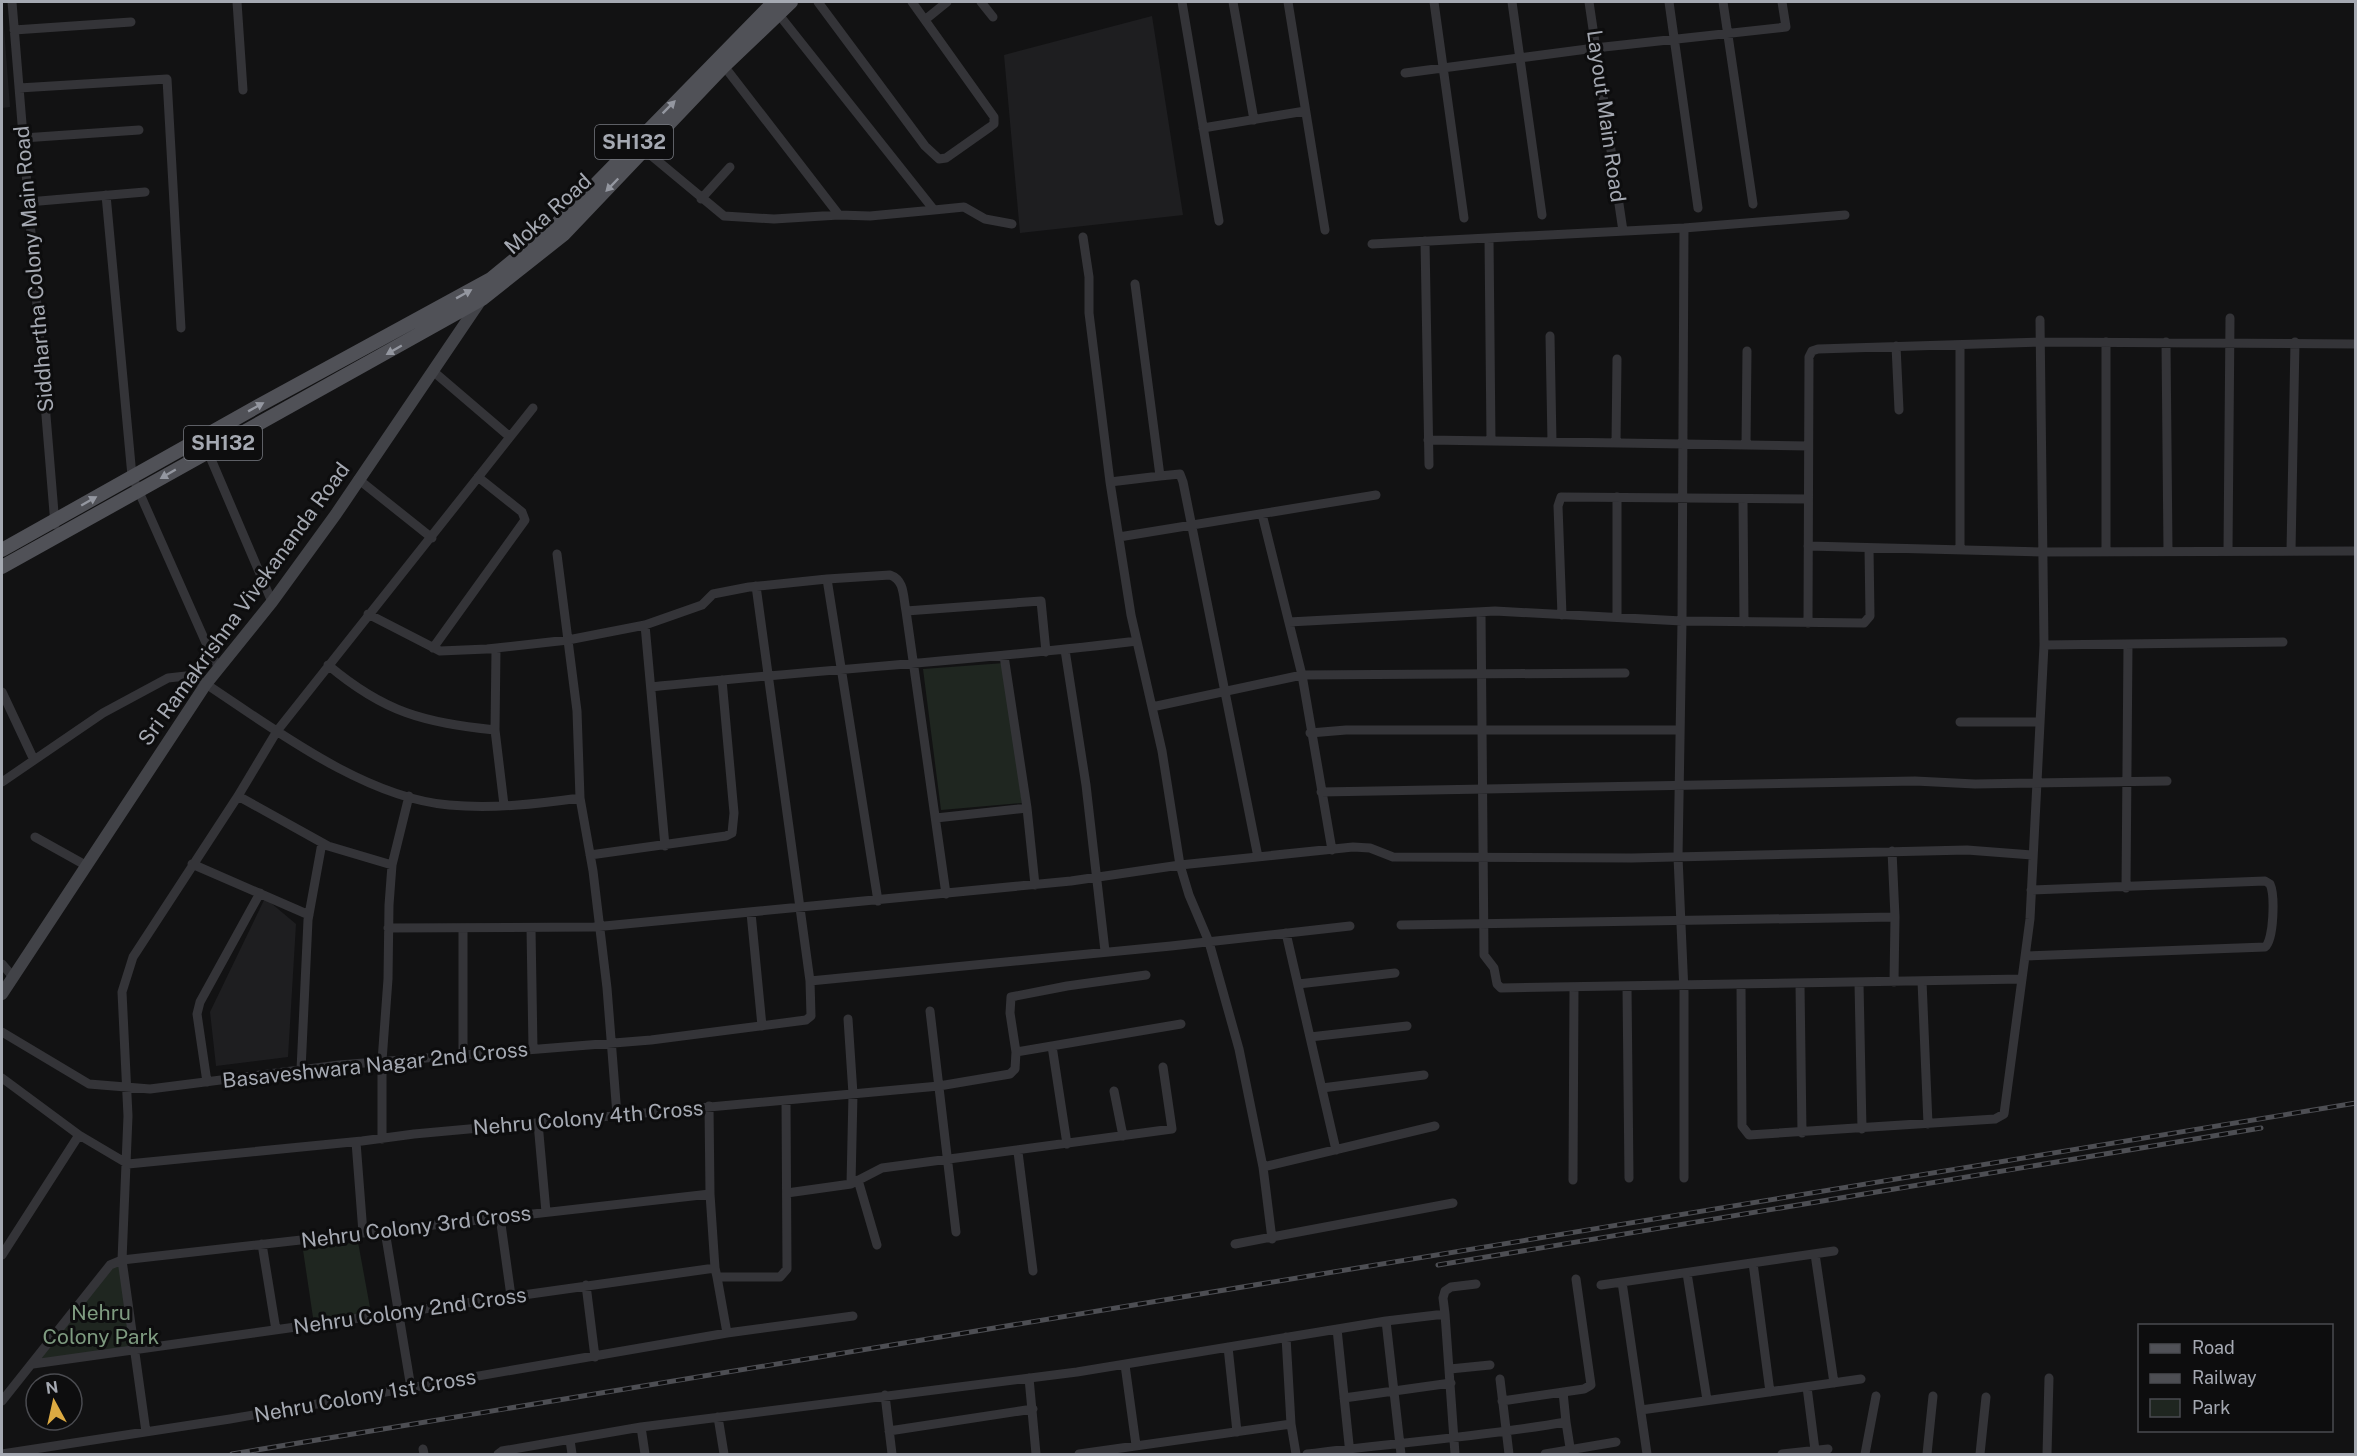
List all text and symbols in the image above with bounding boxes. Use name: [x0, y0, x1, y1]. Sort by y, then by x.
street label: Layout Main Road: [1582, 28, 1631, 204]
one-way arrow: [661, 101, 675, 115]
street label: Siddhartha Colony Main Road: [9, 125, 58, 413]
road number: SH132: [595, 125, 673, 159]
street label: Moka Road: [499, 168, 596, 259]
one-way arrow: [605, 177, 619, 191]
one-way arrow: [456, 289, 473, 299]
one-way arrow: [386, 344, 402, 355]
one-way arrow: [248, 402, 265, 412]
road number: SH132: [184, 426, 262, 460]
street label: Sri Ramakrishna Vivekananda Road: [132, 457, 355, 750]
one-way arrow: [160, 469, 176, 480]
one-way arrow: [81, 496, 98, 506]
street label: Basaveshwara Nagar 2nd Cross: [221, 1036, 529, 1093]
street label: Nehru Colony 4th Cross: [472, 1095, 704, 1140]
street label: Nehru Colony 3rd Cross: [299, 1200, 532, 1253]
street label: Nehru Colony 2nd Cross: [292, 1282, 528, 1339]
park label: Nehru Colony Park: [43, 1300, 160, 1349]
legend: [2138, 1324, 2333, 1432]
text: Road: [2192, 1337, 2235, 1358]
street label: Nehru Colony 1st Cross: [252, 1364, 478, 1427]
text: Railway: [2192, 1367, 2257, 1388]
north arrow: [24, 1372, 84, 1432]
text: N: [44, 1377, 60, 1398]
text: Park: [2192, 1397, 2230, 1418]

